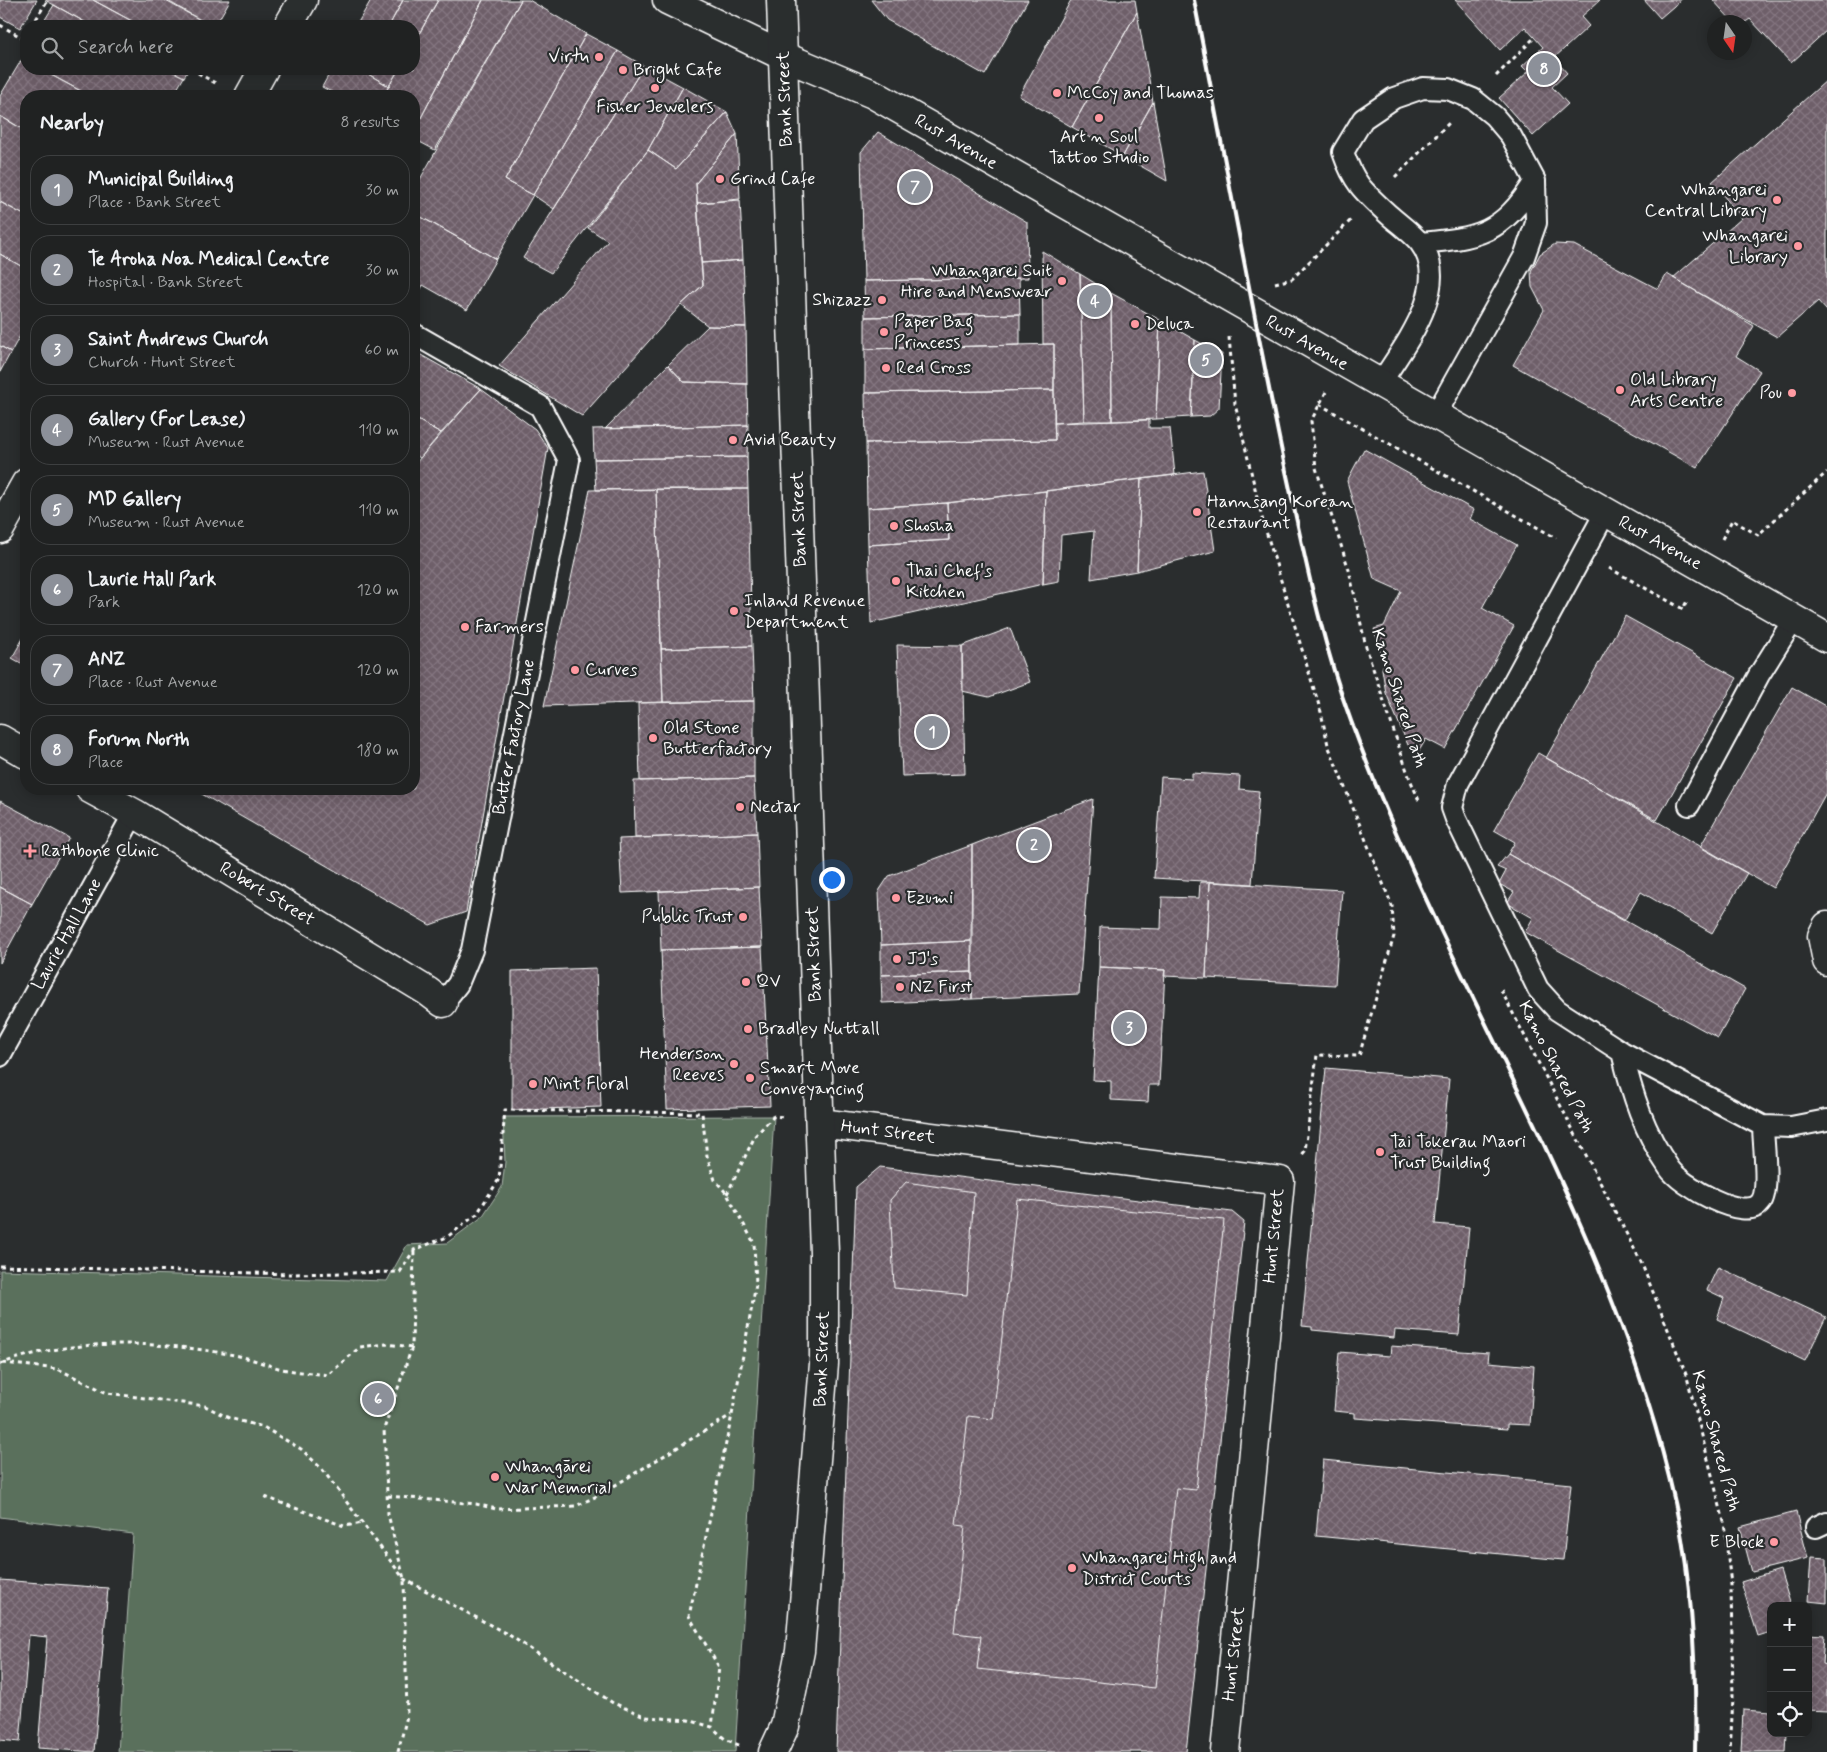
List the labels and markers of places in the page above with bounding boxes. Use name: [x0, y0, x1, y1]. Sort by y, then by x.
place label: Virtu: [548, 45, 589, 69]
pin: 8: [1528, 50, 1560, 88]
marker: Virtu: [593, 51, 605, 63]
place label: Bright Cafe: [633, 58, 722, 83]
marker: Bright Cafe: [617, 64, 629, 76]
place label: McCoy and Thomas: [1067, 81, 1214, 105]
marker: Fisher Jewelers: [649, 82, 661, 94]
marker: McCoy and Thomas: [1051, 87, 1063, 99]
place label: Fisher Jewelers: [596, 95, 714, 119]
marker: Art n Soul Tattoo Studio: [1093, 112, 1105, 124]
place label: Art n Soul Tattoo Studio: [1049, 125, 1149, 170]
place label: Grind Cafe: [730, 167, 815, 191]
pin: 7: [899, 168, 931, 206]
marker: Grind Cafe: [714, 173, 726, 185]
place label: Whangarei Central Library: [1644, 178, 1767, 223]
marker: Whangarei Central Library: [1771, 194, 1783, 206]
place label: Whangarei Library: [1702, 224, 1788, 269]
marker: Whangarei Library: [1792, 240, 1804, 252]
place label: Whangarei Suit Hire and Menswear: [901, 259, 1052, 304]
marker: Whangarei Suit Hire and Menswear: [1056, 275, 1068, 287]
pin: 4: [1079, 282, 1111, 320]
place label: Shizazz: [812, 288, 872, 312]
marker: Shizazz: [876, 294, 888, 306]
place label: Paper Bag Princess: [894, 310, 973, 355]
place label: Deluca: [1145, 312, 1194, 336]
marker: Deluca: [1129, 318, 1141, 330]
marker: Paper Bag Princess: [878, 326, 890, 338]
pin: 5: [1190, 341, 1222, 379]
place label: Red Cross: [896, 356, 971, 380]
marker: Red Cross: [880, 362, 892, 374]
place label: Old Library Arts Centre: [1630, 368, 1723, 413]
place label: Pou: [1759, 381, 1782, 405]
marker: Old Library Arts Centre: [1614, 384, 1626, 396]
marker: Pou: [1786, 387, 1798, 399]
place label: Avid Beauty: [743, 428, 836, 452]
marker: Avid Beauty: [727, 434, 739, 446]
place label: Hannsang Korean Restaurant: [1207, 490, 1353, 535]
marker: Hannsang Korean Restaurant: [1191, 506, 1203, 518]
place label: Shosha: [904, 514, 954, 538]
marker: Shosha: [888, 520, 900, 532]
place label: Thai Chef's Kitchen: [906, 559, 992, 604]
marker: Thai Chef's Kitchen: [890, 575, 902, 587]
place label: Inland Revenue Department: [744, 589, 865, 634]
marker: Inland Revenue Department: [728, 605, 740, 617]
place label: Farmers: [475, 615, 544, 639]
marker: Farmers: [459, 621, 471, 633]
place label: Curves: [585, 658, 638, 682]
marker: Curves: [569, 664, 581, 676]
pin: 1: [916, 713, 948, 751]
place label: Old Stone Butterfactory: [663, 716, 772, 761]
marker: Old Stone Butterfactory: [647, 732, 659, 744]
place label: Nectar: [750, 795, 801, 819]
marker: Nectar: [734, 801, 746, 813]
pin: 2: [1018, 826, 1050, 864]
place label: Rathbone Clinic: [41, 839, 159, 863]
marker: Rathbone Clinic: [23, 844, 37, 858]
place label: Ezumi: [906, 886, 953, 910]
marker: Ezumi: [890, 892, 902, 904]
place label: Public Trust: [642, 905, 734, 929]
marker: Public Trust: [737, 911, 749, 923]
place label: JJ's: [907, 947, 938, 971]
marker: JJ's: [891, 953, 903, 965]
place label: QV: [756, 970, 781, 994]
place label: NZ First: [910, 975, 973, 999]
marker: QV: [740, 976, 752, 988]
marker: NZ First: [894, 981, 906, 993]
pin: 3: [1113, 1009, 1145, 1047]
place label: Bradley Nuttall: [758, 1017, 880, 1041]
marker: Bradley Nuttall: [742, 1023, 754, 1035]
place label: Henderson Reeves: [639, 1042, 724, 1087]
place label: Smart Move Conveyancing: [760, 1056, 864, 1103]
marker: Henderson Reeves: [728, 1058, 740, 1070]
place label: Mint Floral: [543, 1072, 629, 1096]
marker: Smart Move Conveyancing: [744, 1072, 756, 1084]
marker: Mint Floral: [527, 1078, 539, 1090]
place label: Tai Tokerau Maori Trust Building: [1390, 1130, 1526, 1177]
marker: Tai Tokerau Maori Trust Building: [1374, 1146, 1386, 1158]
pin: 6: [362, 1380, 394, 1418]
place label: Whangārei War Memorial: [505, 1455, 611, 1500]
marker: Whangārei War Memorial: [489, 1471, 501, 1483]
place label: E Block: [1709, 1530, 1764, 1554]
marker: E Block: [1768, 1536, 1780, 1548]
place label: Whangarei High and District Courts: [1082, 1546, 1237, 1591]
marker: Whangarei High and District Courts: [1066, 1562, 1078, 1574]

